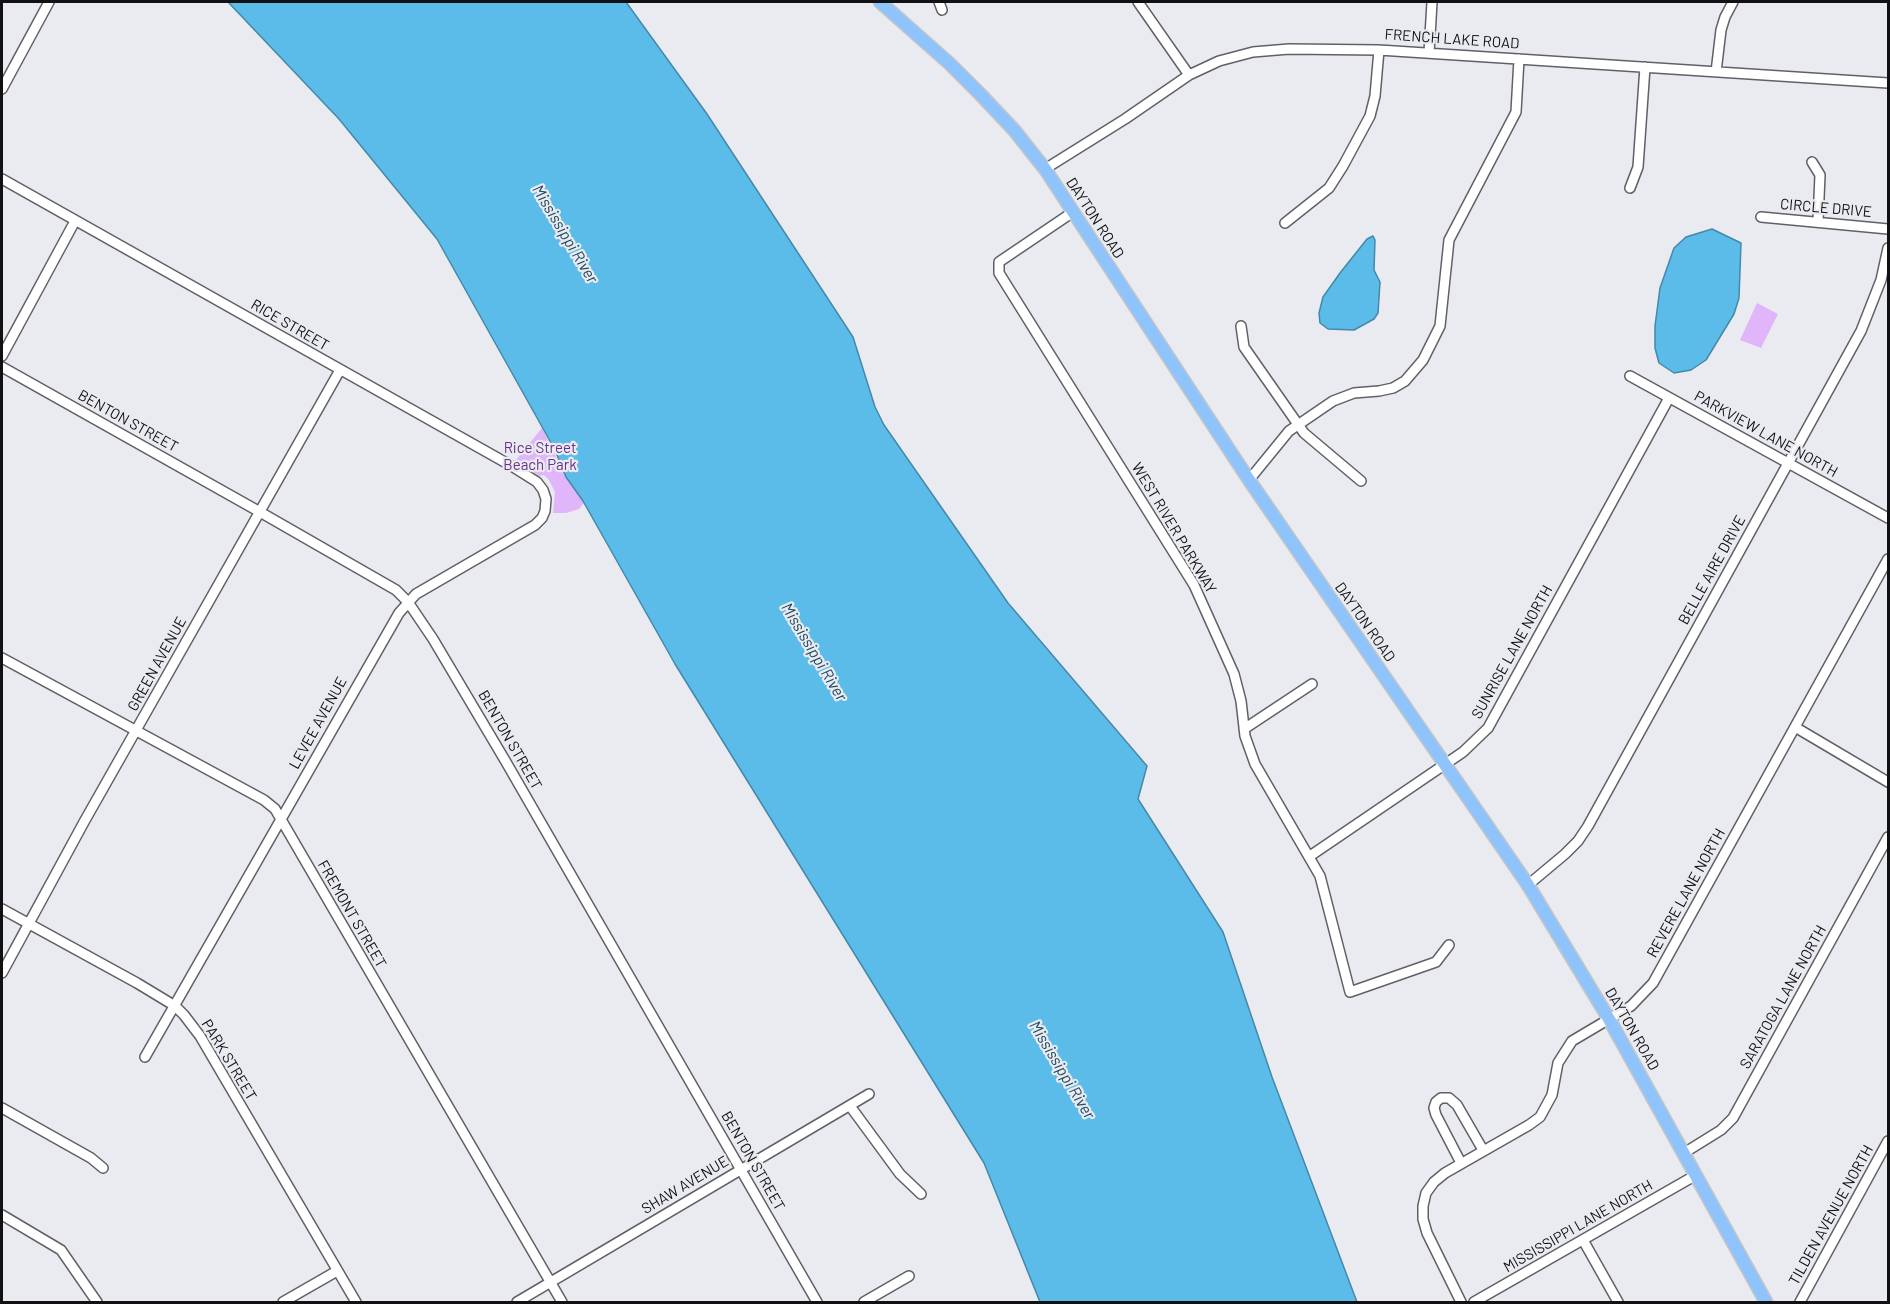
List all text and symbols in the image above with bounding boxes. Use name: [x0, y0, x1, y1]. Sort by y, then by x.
street label: FRENCH LAKE ROAD: [1384, 25, 1520, 53]
street label: DAYTON ROAD: [1062, 174, 1128, 262]
water label: Mississippi River: [528, 181, 602, 287]
street label: CIRCLE DRIVE: [1779, 195, 1873, 221]
street label: RICE STREET: [248, 295, 332, 355]
street label: BENTON STREET: [75, 386, 181, 456]
street label: PARKVIEW LANE NORTH: [1691, 387, 1841, 481]
park label: Rice Street Beach Park: [503, 439, 577, 474]
street label: WEST RIVER PARKWAY: [1128, 459, 1220, 597]
street label: BELLE AIRE DRIVE: [1675, 512, 1749, 628]
street label: DAYTON ROAD: [1331, 579, 1399, 665]
street label: SUNRISE LANE NORTH: [1468, 582, 1556, 722]
water label: Mississippi River: [777, 599, 851, 705]
street label: GREEN AVENUE: [124, 614, 190, 714]
street label: LEVEE AVENUE: [285, 674, 351, 772]
street label: BENTON STREET: [474, 687, 546, 793]
street label: REVERE LANE NORTH: [1643, 825, 1729, 961]
street label: FREMONT STREET: [314, 857, 390, 971]
street label: SARATOGA LANE NORTH: [1736, 922, 1830, 1072]
street label: DAYTON ROAD: [1601, 984, 1663, 1074]
street label: PARK STREET: [198, 1016, 260, 1104]
water label: Mississippi River: [1025, 1017, 1099, 1123]
street label: BENTON STREET: [717, 1108, 789, 1214]
street label: TILDEN AVENUE NORTH: [1785, 1142, 1877, 1288]
street label: SHAW AVENUE: [638, 1152, 732, 1218]
street label: MISSISSIPPI LANE NORTH: [1500, 1176, 1656, 1276]

